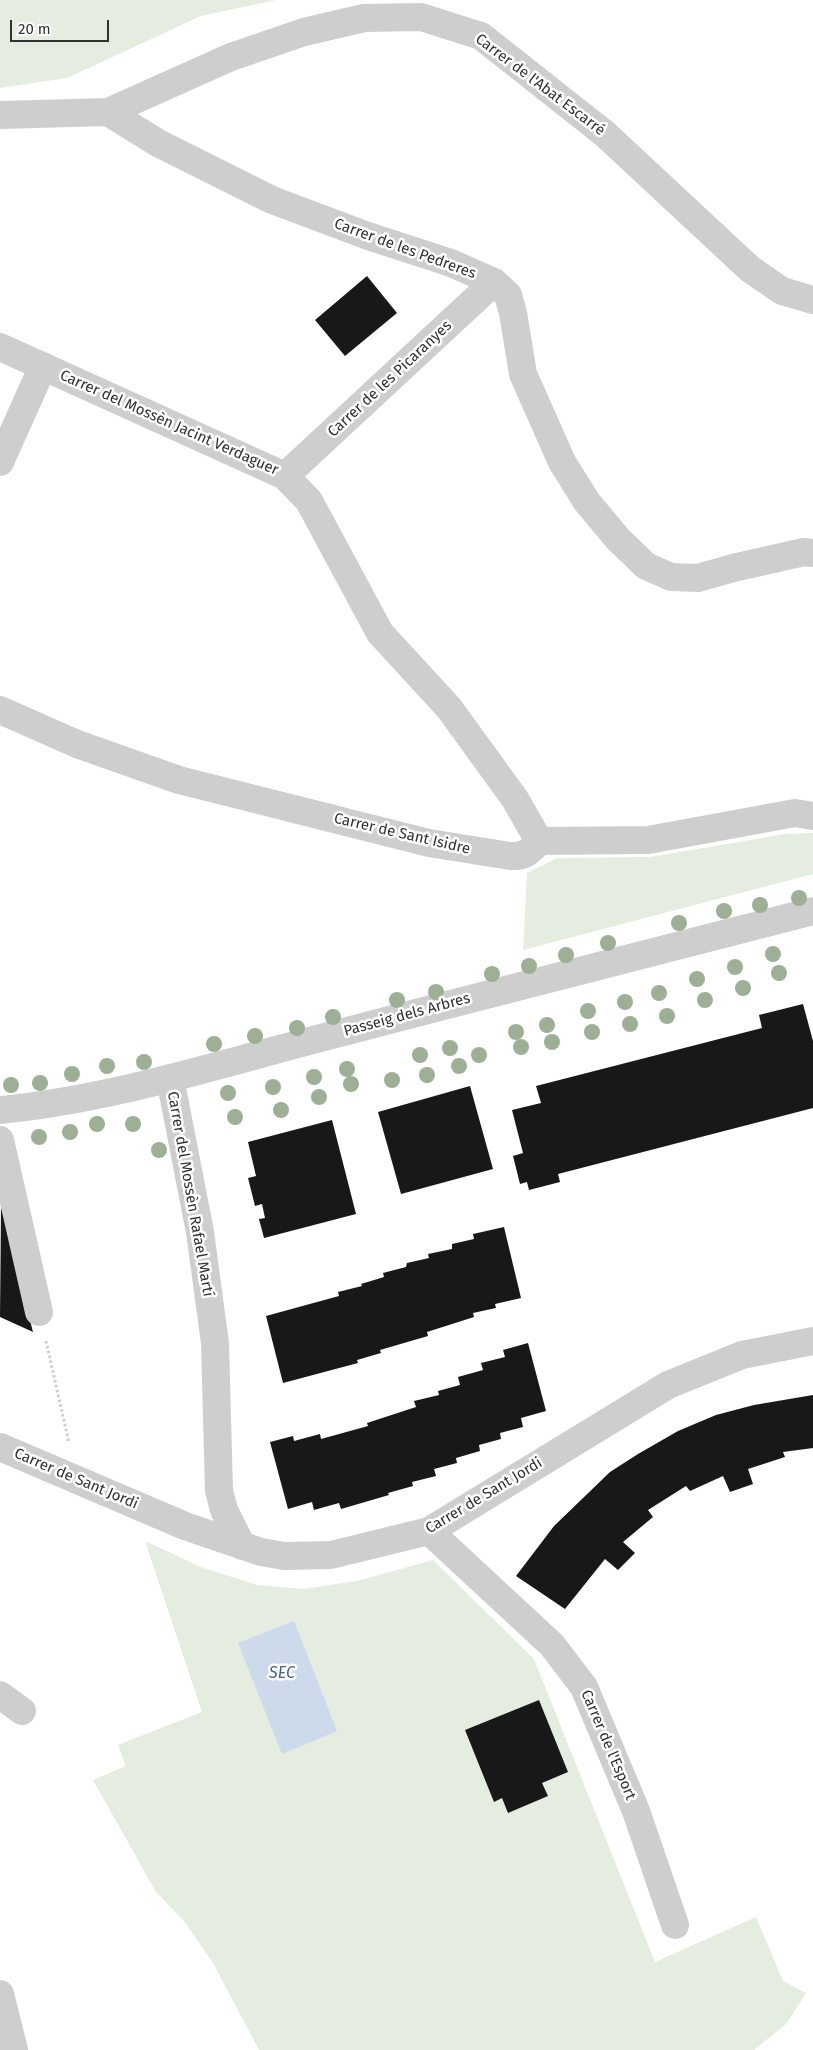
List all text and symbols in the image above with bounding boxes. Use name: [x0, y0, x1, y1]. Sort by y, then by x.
scale bar: [12, 10, 111, 42]
text: 20 m: [18, 20, 51, 38]
street label: Carrer de l'Abat Escarré: [472, 30, 608, 140]
street label: Carrer de les Pedreres: [332, 215, 478, 283]
street label: Carrer de les Picaranyes: [324, 317, 456, 441]
street label: Carrer del Mossèn Jacint Verdaguer: [57, 367, 281, 479]
street label: Carrer de Sant Isidre: [332, 810, 472, 858]
street label: Passeig dels Arbres: [342, 989, 472, 1041]
street label: Carrer del Mossèn Rafael Martí: [163, 1090, 217, 1298]
street label: Carrer de Sant Jordi: [11, 1445, 141, 1513]
street label: Carrer de Sant Jordi: [422, 1454, 546, 1538]
water label: SEC: [269, 1664, 295, 1684]
street label: Carrer de l'Esport: [577, 1687, 639, 1803]

